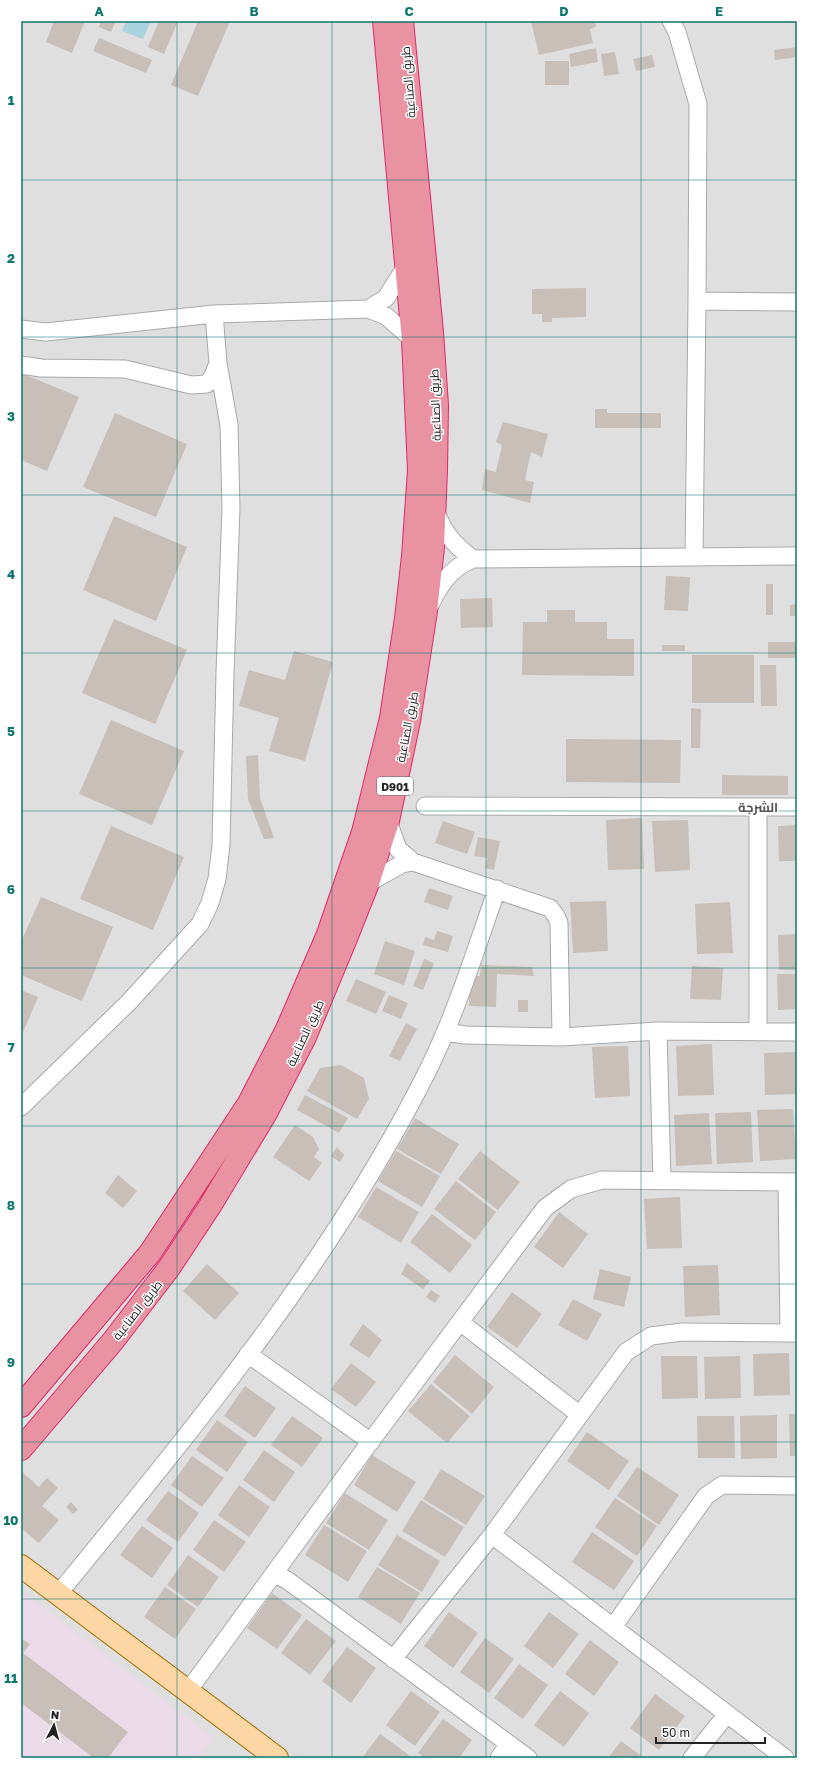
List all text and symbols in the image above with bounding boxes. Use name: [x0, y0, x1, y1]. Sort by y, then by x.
text: A: [94, 3, 104, 19]
text: B: [249, 3, 259, 19]
text: C: [404, 3, 414, 19]
text: D: [559, 3, 569, 19]
text: E: [715, 3, 723, 19]
street label: طريق الصناعية: [397, 45, 419, 118]
text: 1: [8, 92, 15, 108]
text: 2: [7, 250, 15, 266]
street label: طريق الصناعية: [426, 369, 444, 441]
text: 3: [7, 408, 15, 424]
text: 4: [7, 566, 15, 582]
street label: طريق الصناعية: [393, 690, 421, 764]
text: 5: [7, 723, 15, 739]
road number: D901: [377, 777, 413, 795]
district label: الشرجة: [738, 799, 778, 815]
text: 6: [7, 881, 15, 897]
street label: طريق الصناعية: [283, 997, 327, 1069]
text: 7: [7, 1039, 15, 1055]
text: 8: [7, 1197, 15, 1213]
street label: طريق الصناعية: [109, 1277, 165, 1343]
text: 9: [7, 1354, 15, 1370]
text: 10: [3, 1512, 19, 1528]
text: 11: [4, 1670, 18, 1686]
north arrow: [34, 1705, 74, 1745]
text: N: [50, 1708, 60, 1721]
scale bar: [656, 1719, 765, 1745]
text: 50 m: [662, 1725, 690, 1740]

